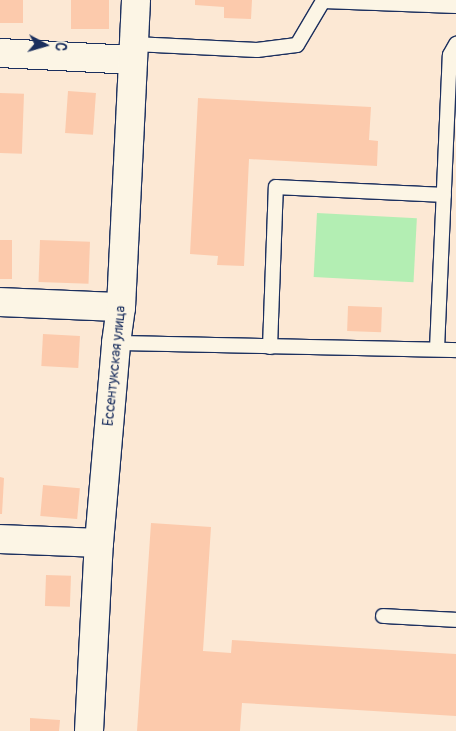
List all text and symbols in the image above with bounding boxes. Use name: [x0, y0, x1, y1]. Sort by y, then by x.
north arrow: [20, 20, 70, 70]
text: С: [52, 41, 69, 52]
street label: Ессентукская улица: [100, 305, 130, 427]

